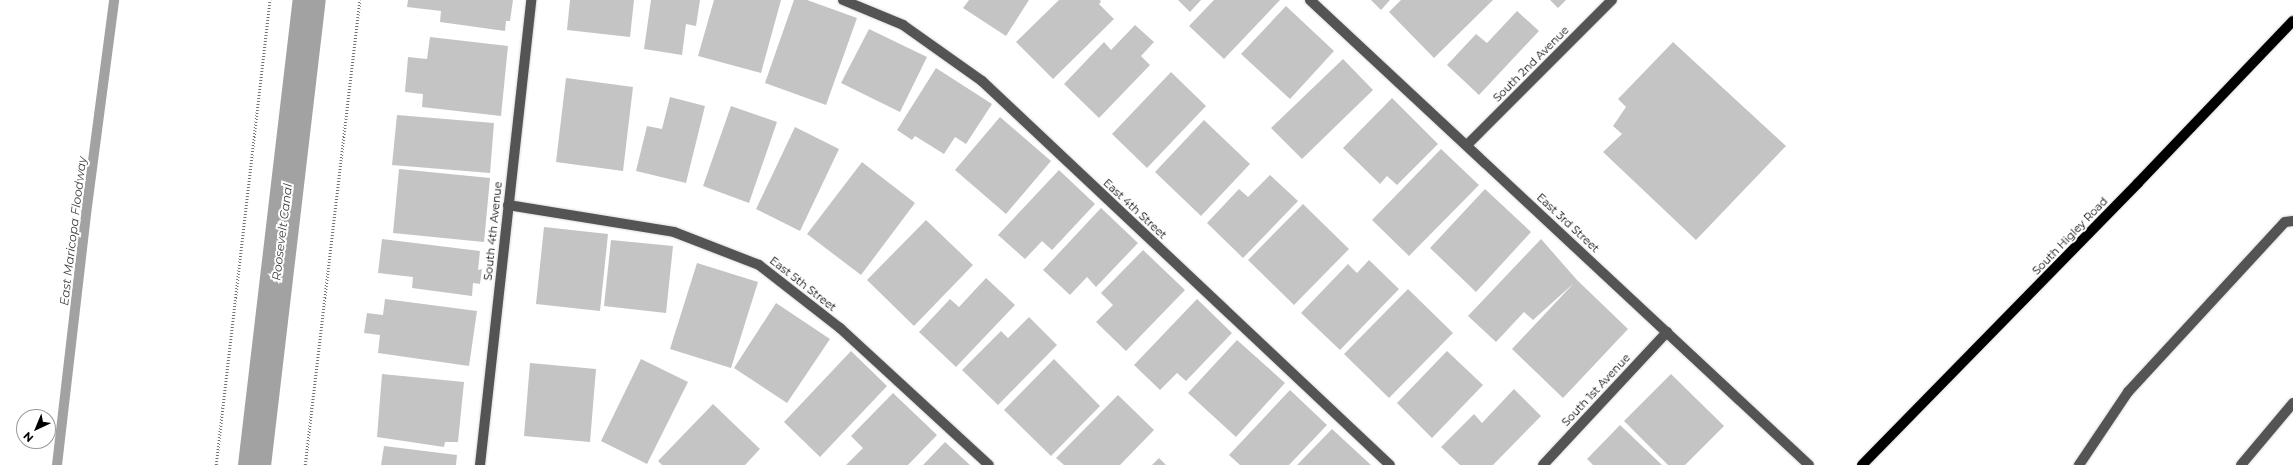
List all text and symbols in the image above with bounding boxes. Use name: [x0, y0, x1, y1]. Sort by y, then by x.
street label: South 2nd Avenue: [1490, 23, 1572, 105]
water label: East Maricopa Floodway: [57, 156, 89, 306]
street label: East 4th Street: [1101, 176, 1169, 242]
street label: South 4th Avenue: [481, 181, 505, 281]
water label: Roosevelt Canal: [269, 183, 295, 281]
street label: East 3rd Street: [1534, 191, 1602, 255]
street label: South Higley Road: [2030, 195, 2110, 277]
street label: East 5th Street: [767, 254, 839, 314]
street label: South 1st Avenue: [1559, 351, 1633, 429]
north arrow: [16, 409, 56, 449]
text: N: [20, 429, 36, 445]

